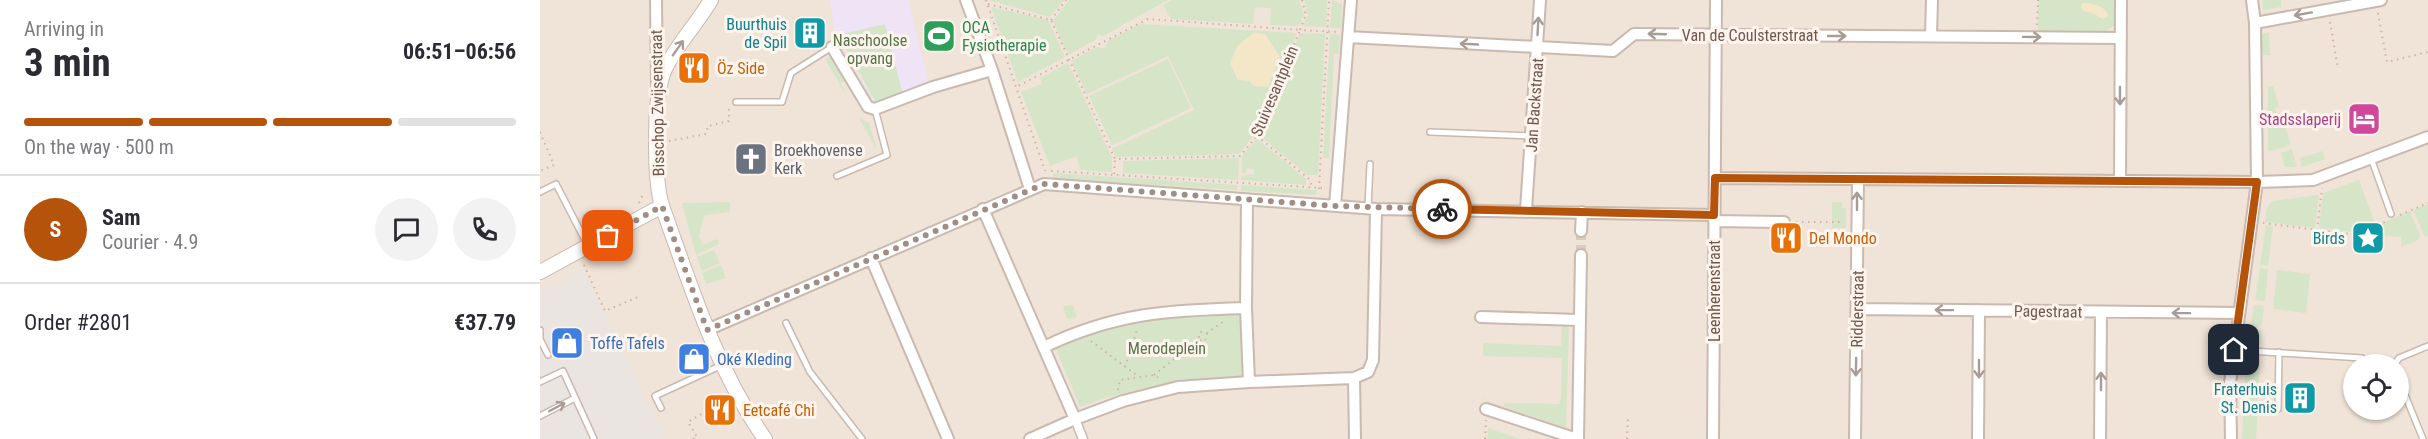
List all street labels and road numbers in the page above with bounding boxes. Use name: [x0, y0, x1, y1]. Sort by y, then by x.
street label: Van de Coulsterstraat: [1682, 26, 1818, 45]
street label: Bisschop Zwijsenstraat: [647, 29, 668, 177]
street label: Stuivesantplein: [1247, 43, 1302, 139]
street label: Jan Backstraat: [1522, 57, 1547, 153]
street label: Leenherenstraat: [1705, 240, 1724, 342]
street label: Ridderstraat: [1847, 270, 1868, 348]
street label: Pagestraat: [2014, 301, 2083, 322]

